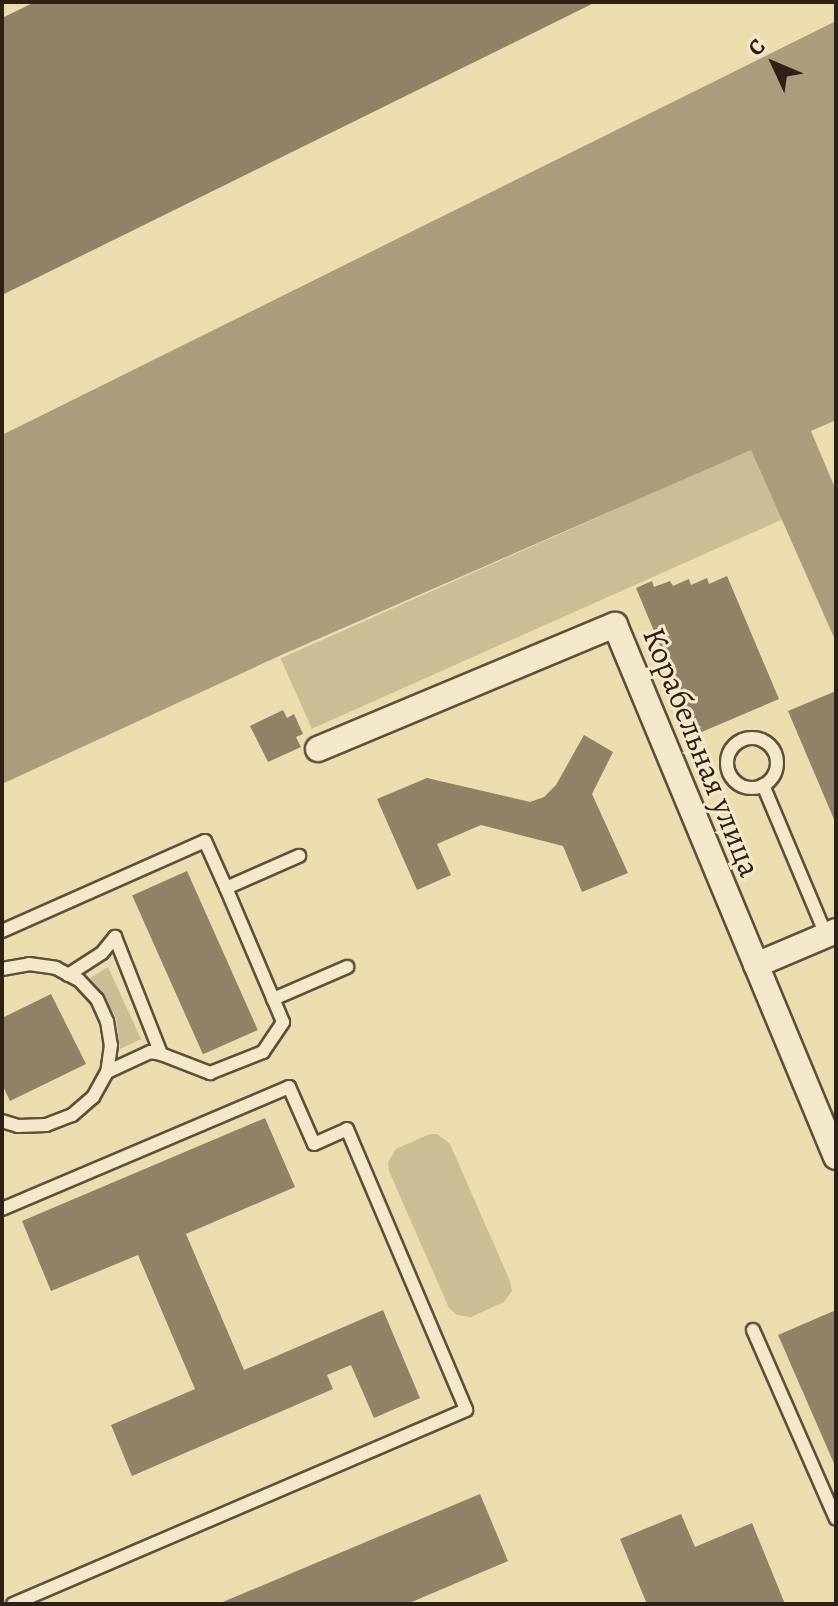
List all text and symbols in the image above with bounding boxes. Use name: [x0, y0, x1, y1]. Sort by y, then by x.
north arrow: [734, 24, 814, 104]
text: С: [741, 32, 772, 63]
street label: Корабельная улица: [634, 622, 770, 882]

